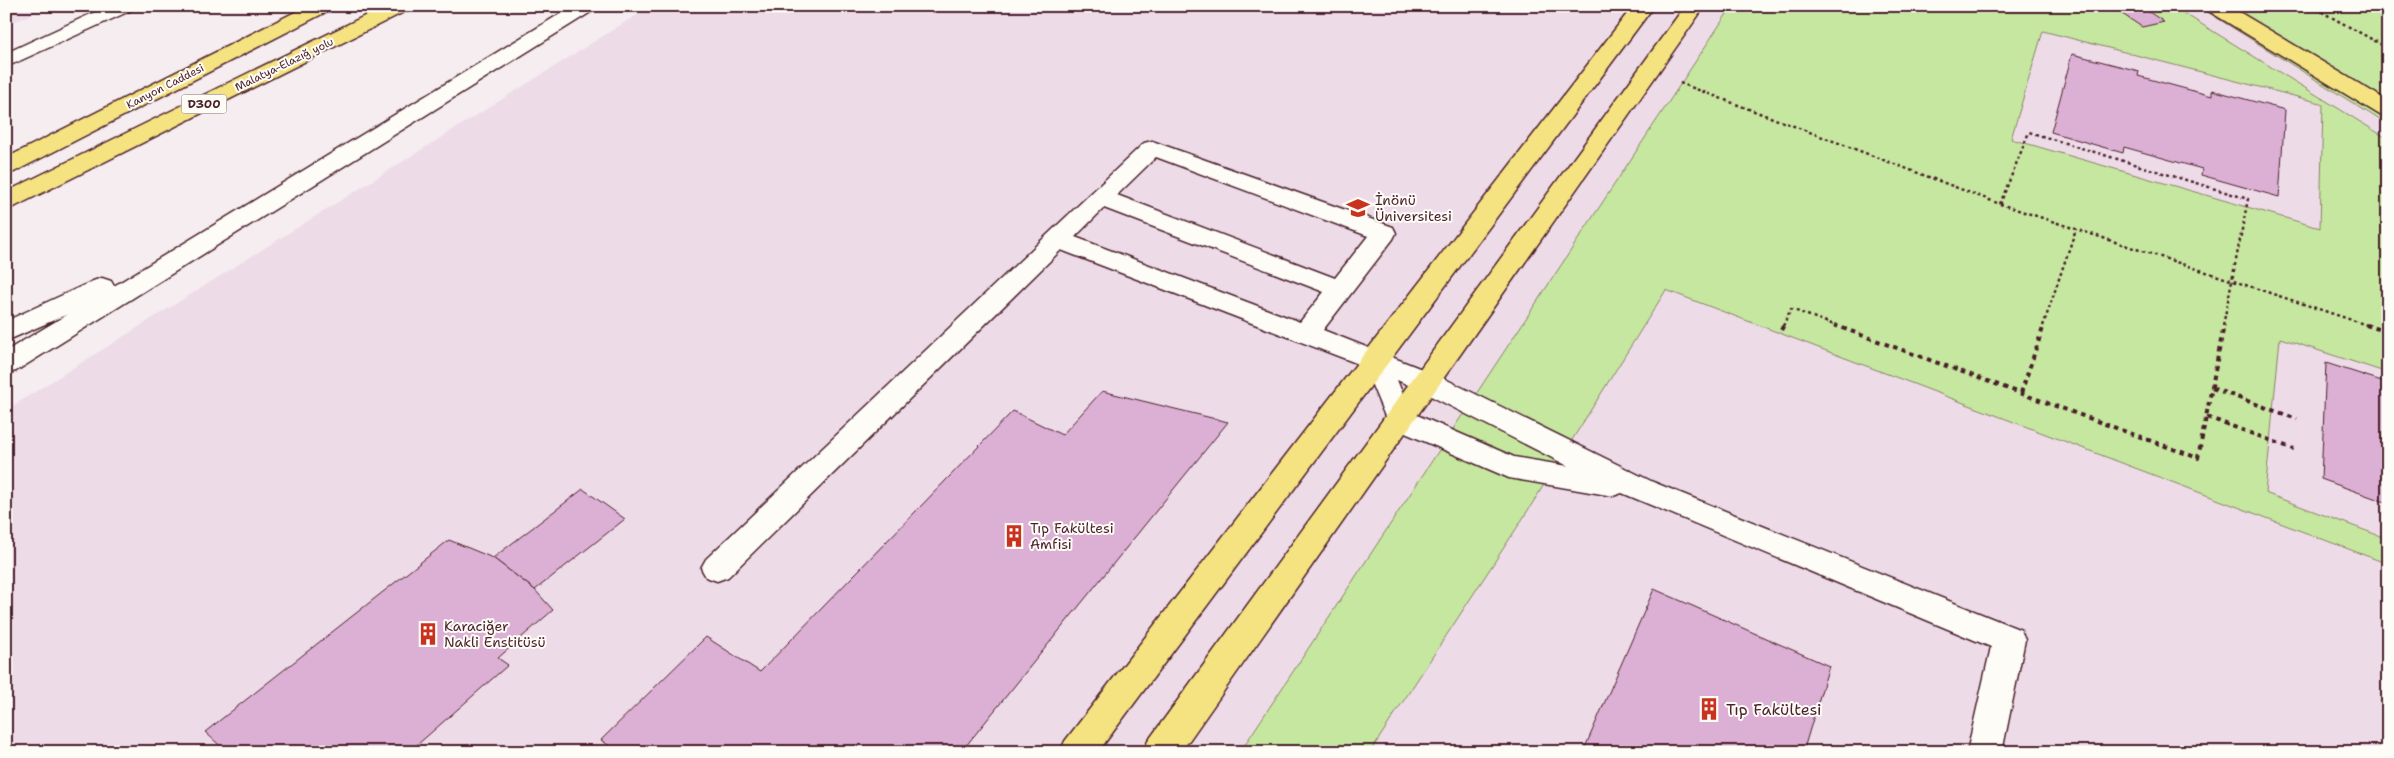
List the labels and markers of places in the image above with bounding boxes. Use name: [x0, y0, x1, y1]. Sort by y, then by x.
place label: İnönü Üniversitesi: [1375, 191, 1452, 225]
school or university icon: İnönü Üniversitesi: [1345, 195, 1371, 221]
place label: Tıp Fakültesi Amfisi: [1030, 519, 1114, 553]
building icon: Tıp Fakültesi Amfisi: [1001, 523, 1027, 549]
place label: Karaciğer Nakli Enstitüsü: [444, 617, 546, 651]
building icon: Karaciğer Nakli Enstitüsü: [415, 621, 441, 647]
building icon: Tıp Fakültesi: [1696, 696, 1722, 722]
place label: Tıp Fakültesi: [1726, 699, 1822, 720]

